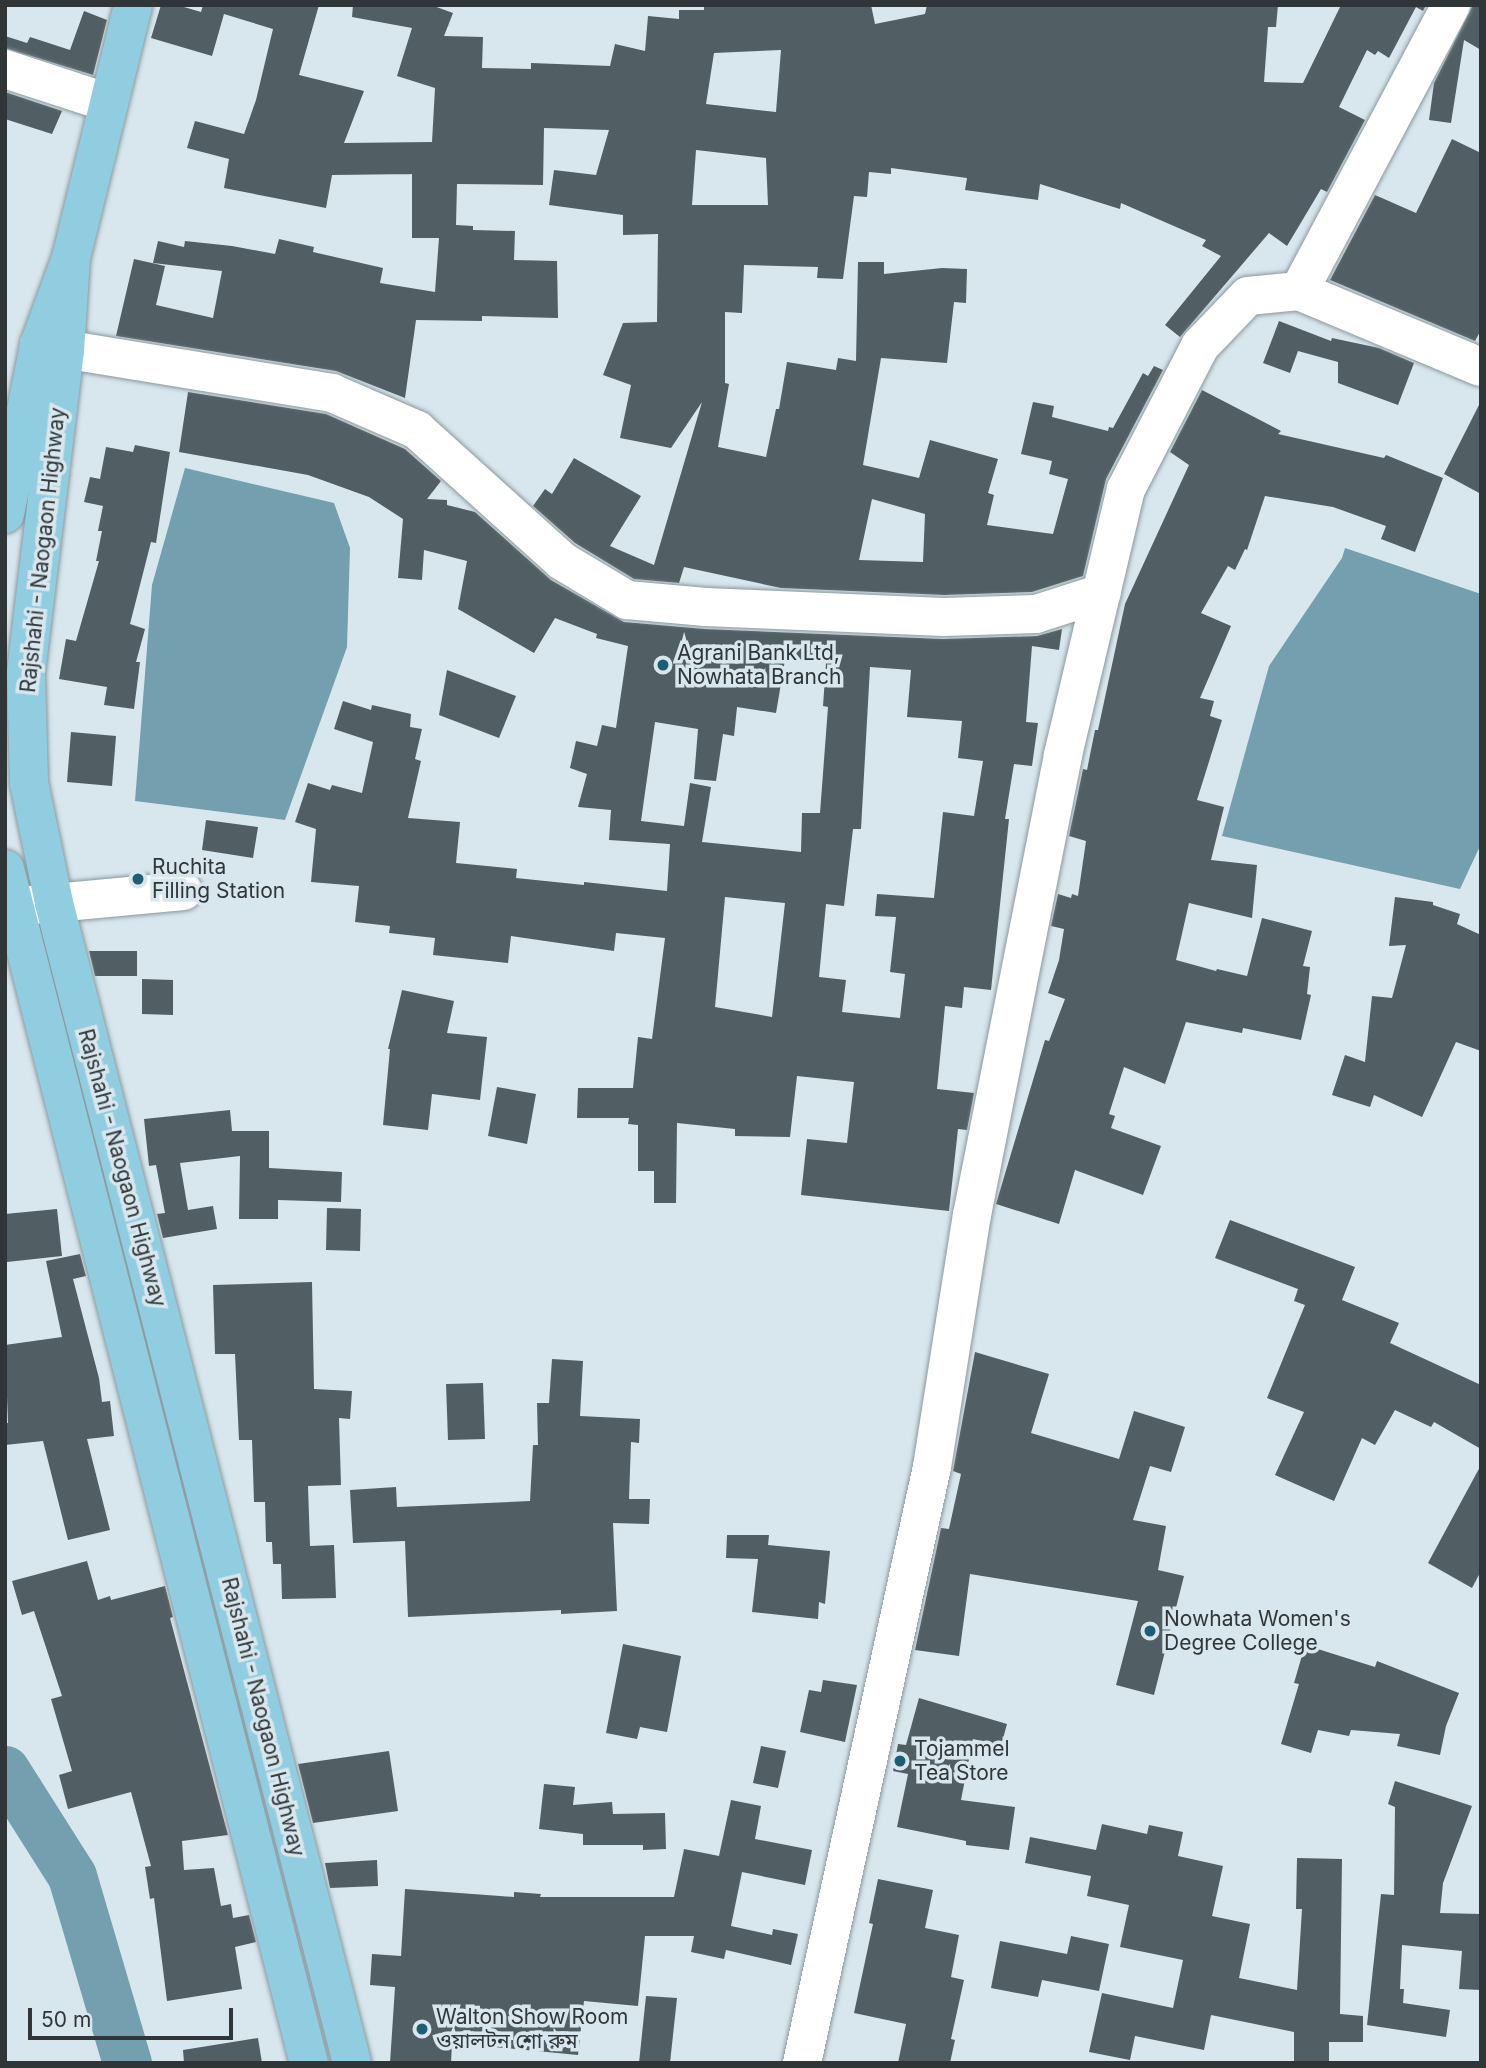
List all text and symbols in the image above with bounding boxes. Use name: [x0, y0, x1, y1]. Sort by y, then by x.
street label: Rajshahi - Naogaon Highway: [15, 406, 71, 694]
place label: Agrani Bank Ltd, Nowhata Branch: [677, 640, 841, 690]
marker: Agrani Bank Ltd, Nowhata Branch: [655, 657, 671, 673]
place label: Ruchita Filling Station: [152, 854, 285, 904]
marker: Ruchita Filling Station: [130, 871, 146, 887]
street label: Rajshahi - Naogaon Highway: [73, 1026, 171, 1310]
street label: Rajshahi - Naogaon Highway: [216, 1575, 310, 1859]
place label: Nowhata Women's Degree College: [1164, 1606, 1351, 1656]
marker: Nowhata Women's Degree College: [1142, 1623, 1158, 1639]
place label: Tojammel Tea Store: [914, 1736, 1010, 1786]
marker: Tojammel Tea Store: [892, 1753, 908, 1769]
scale bar: [32, 1994, 236, 2038]
place label: Walton Show Room ওয়ালটন শো রুম: [436, 2004, 628, 2054]
text: 50 m: [41, 2007, 91, 2032]
marker: Walton Show Room ওয়ালটন শো রুম: [414, 2021, 430, 2037]

